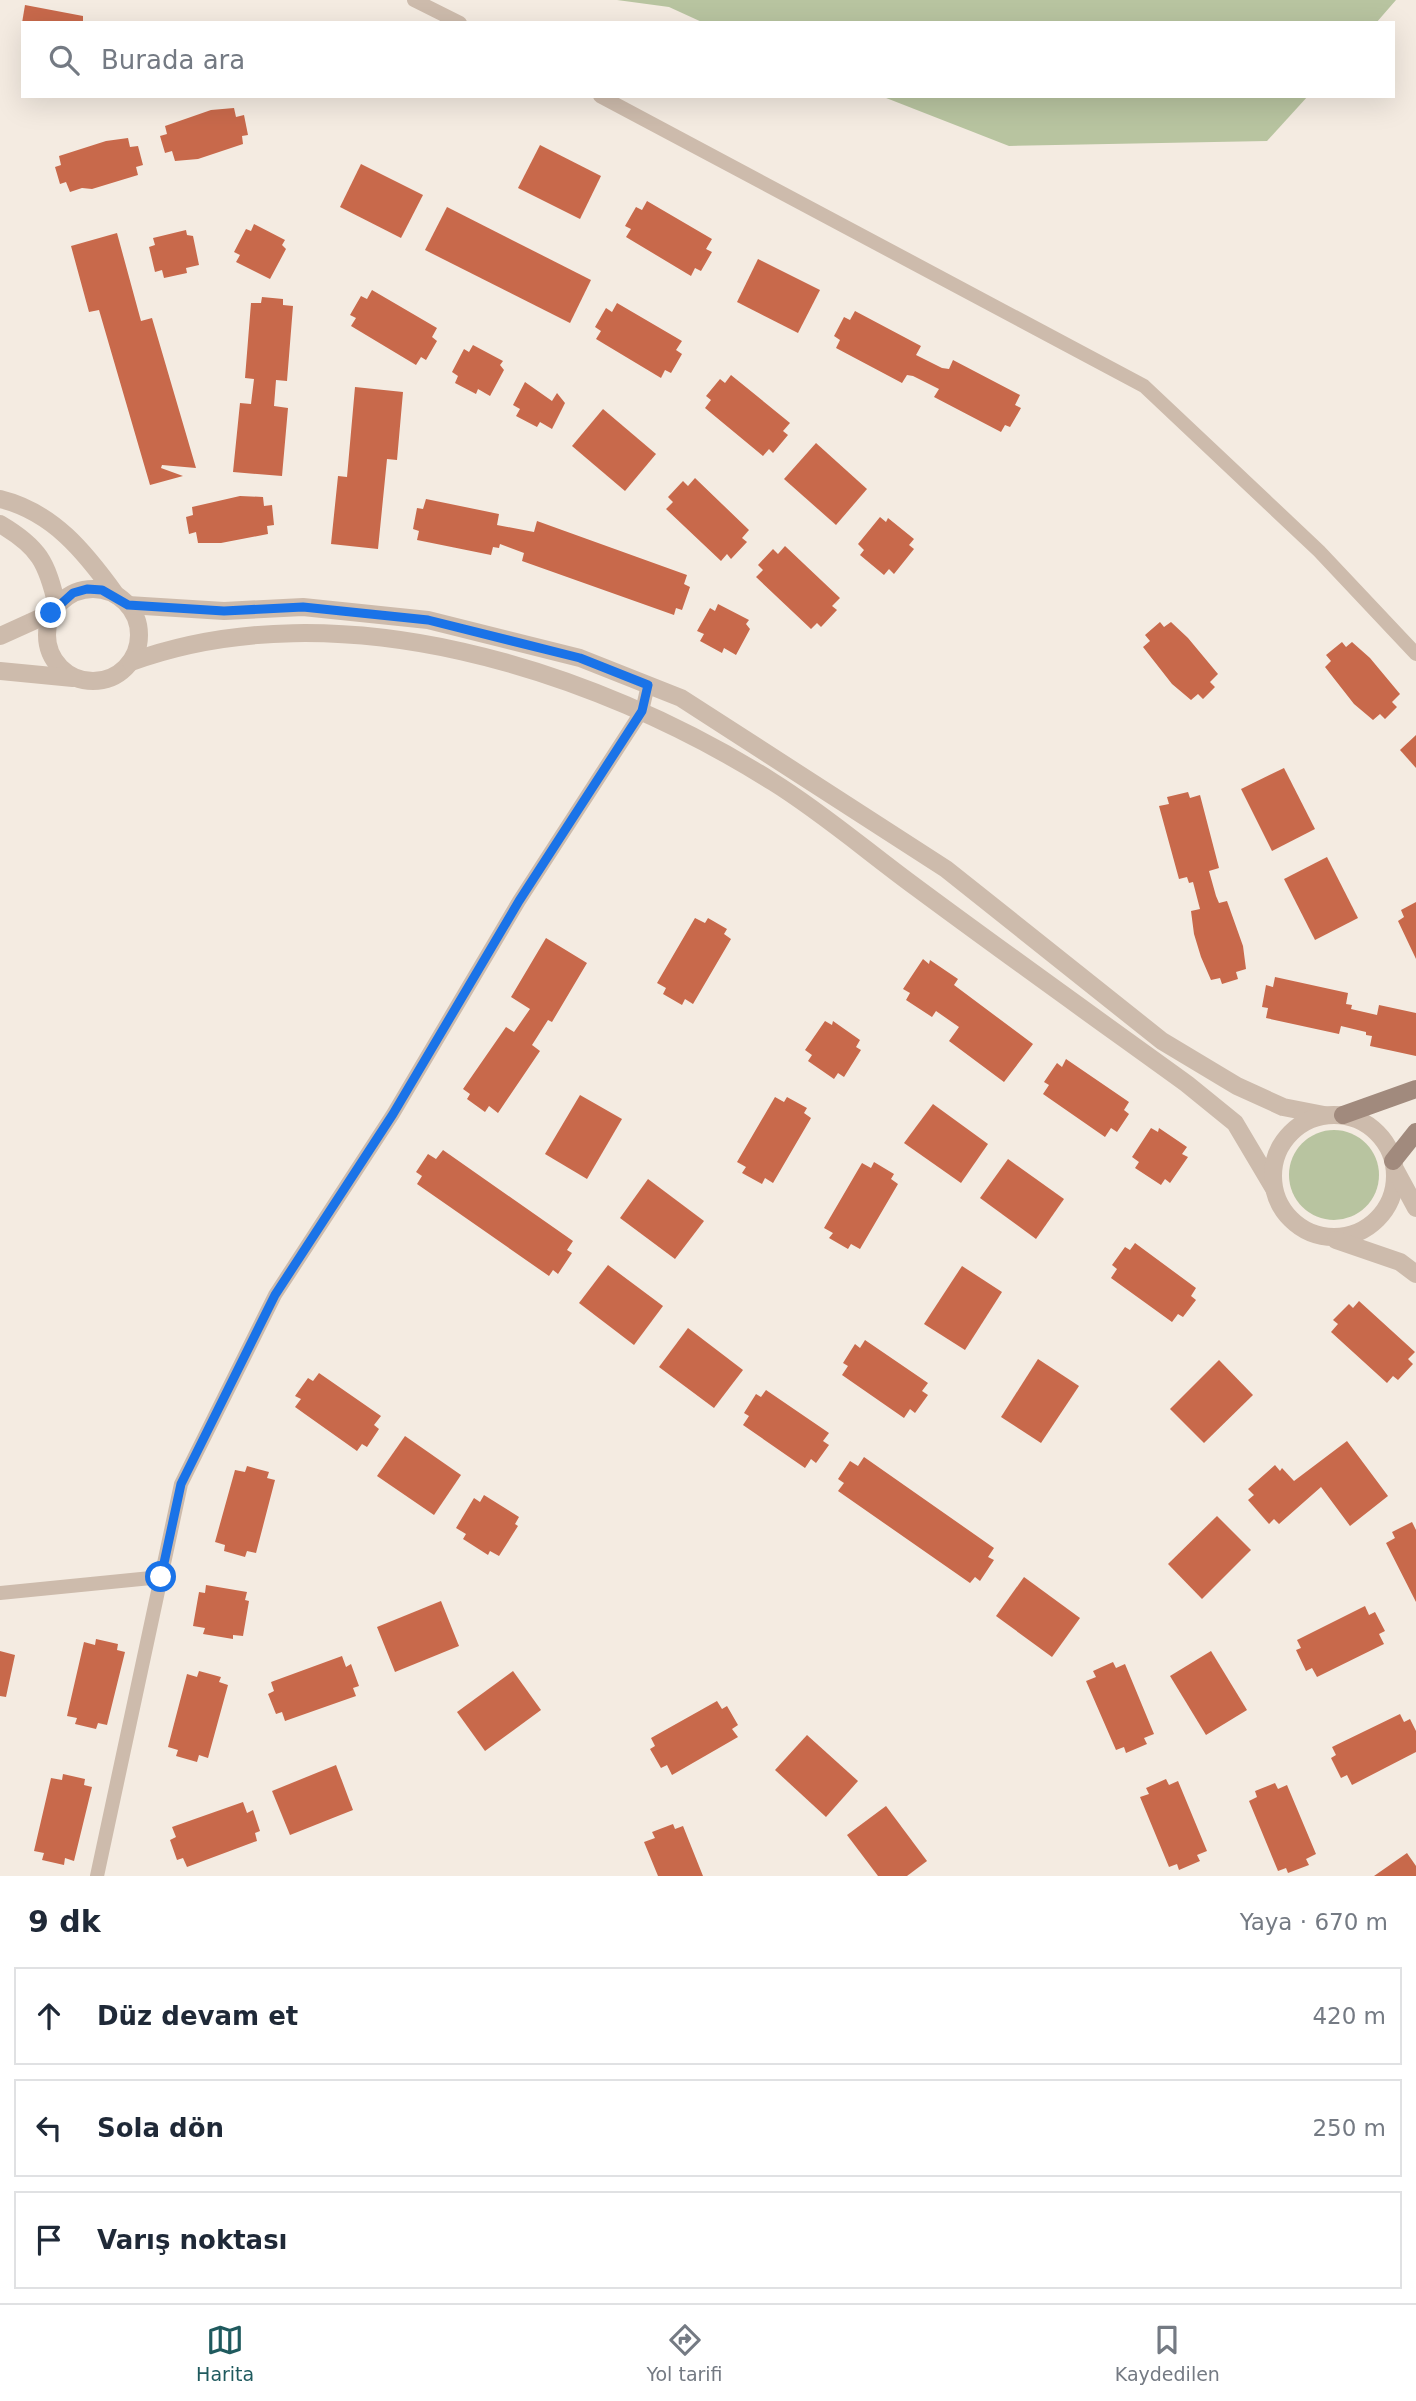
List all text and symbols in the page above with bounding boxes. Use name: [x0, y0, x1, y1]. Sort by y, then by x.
search box: [21, 21, 1395, 98]
icon: search: [45, 41, 83, 79]
text: Burada ara: [101, 45, 245, 75]
route end: [35, 597, 66, 628]
route start: [145, 1561, 176, 1592]
text: 9 dk: [28, 1904, 101, 1939]
text: Yaya · 670 m: [1240, 1909, 1388, 1935]
icon: ahead: [30, 1997, 68, 2035]
text: Düz devam et: [97, 2001, 298, 2031]
text: 420 m: [1312, 2003, 1386, 2029]
icon: left: [30, 2109, 68, 2147]
text: Sola dön: [97, 2113, 224, 2143]
text: 250 m: [1312, 2115, 1386, 2141]
icon: arrive: [30, 2221, 68, 2259]
text: Varış noktası: [97, 2225, 288, 2255]
tab: Harita: [196, 2321, 254, 2385]
tab: Yol tarifi: [646, 2321, 723, 2385]
tab: Kaydedilen: [1115, 2321, 1220, 2385]

